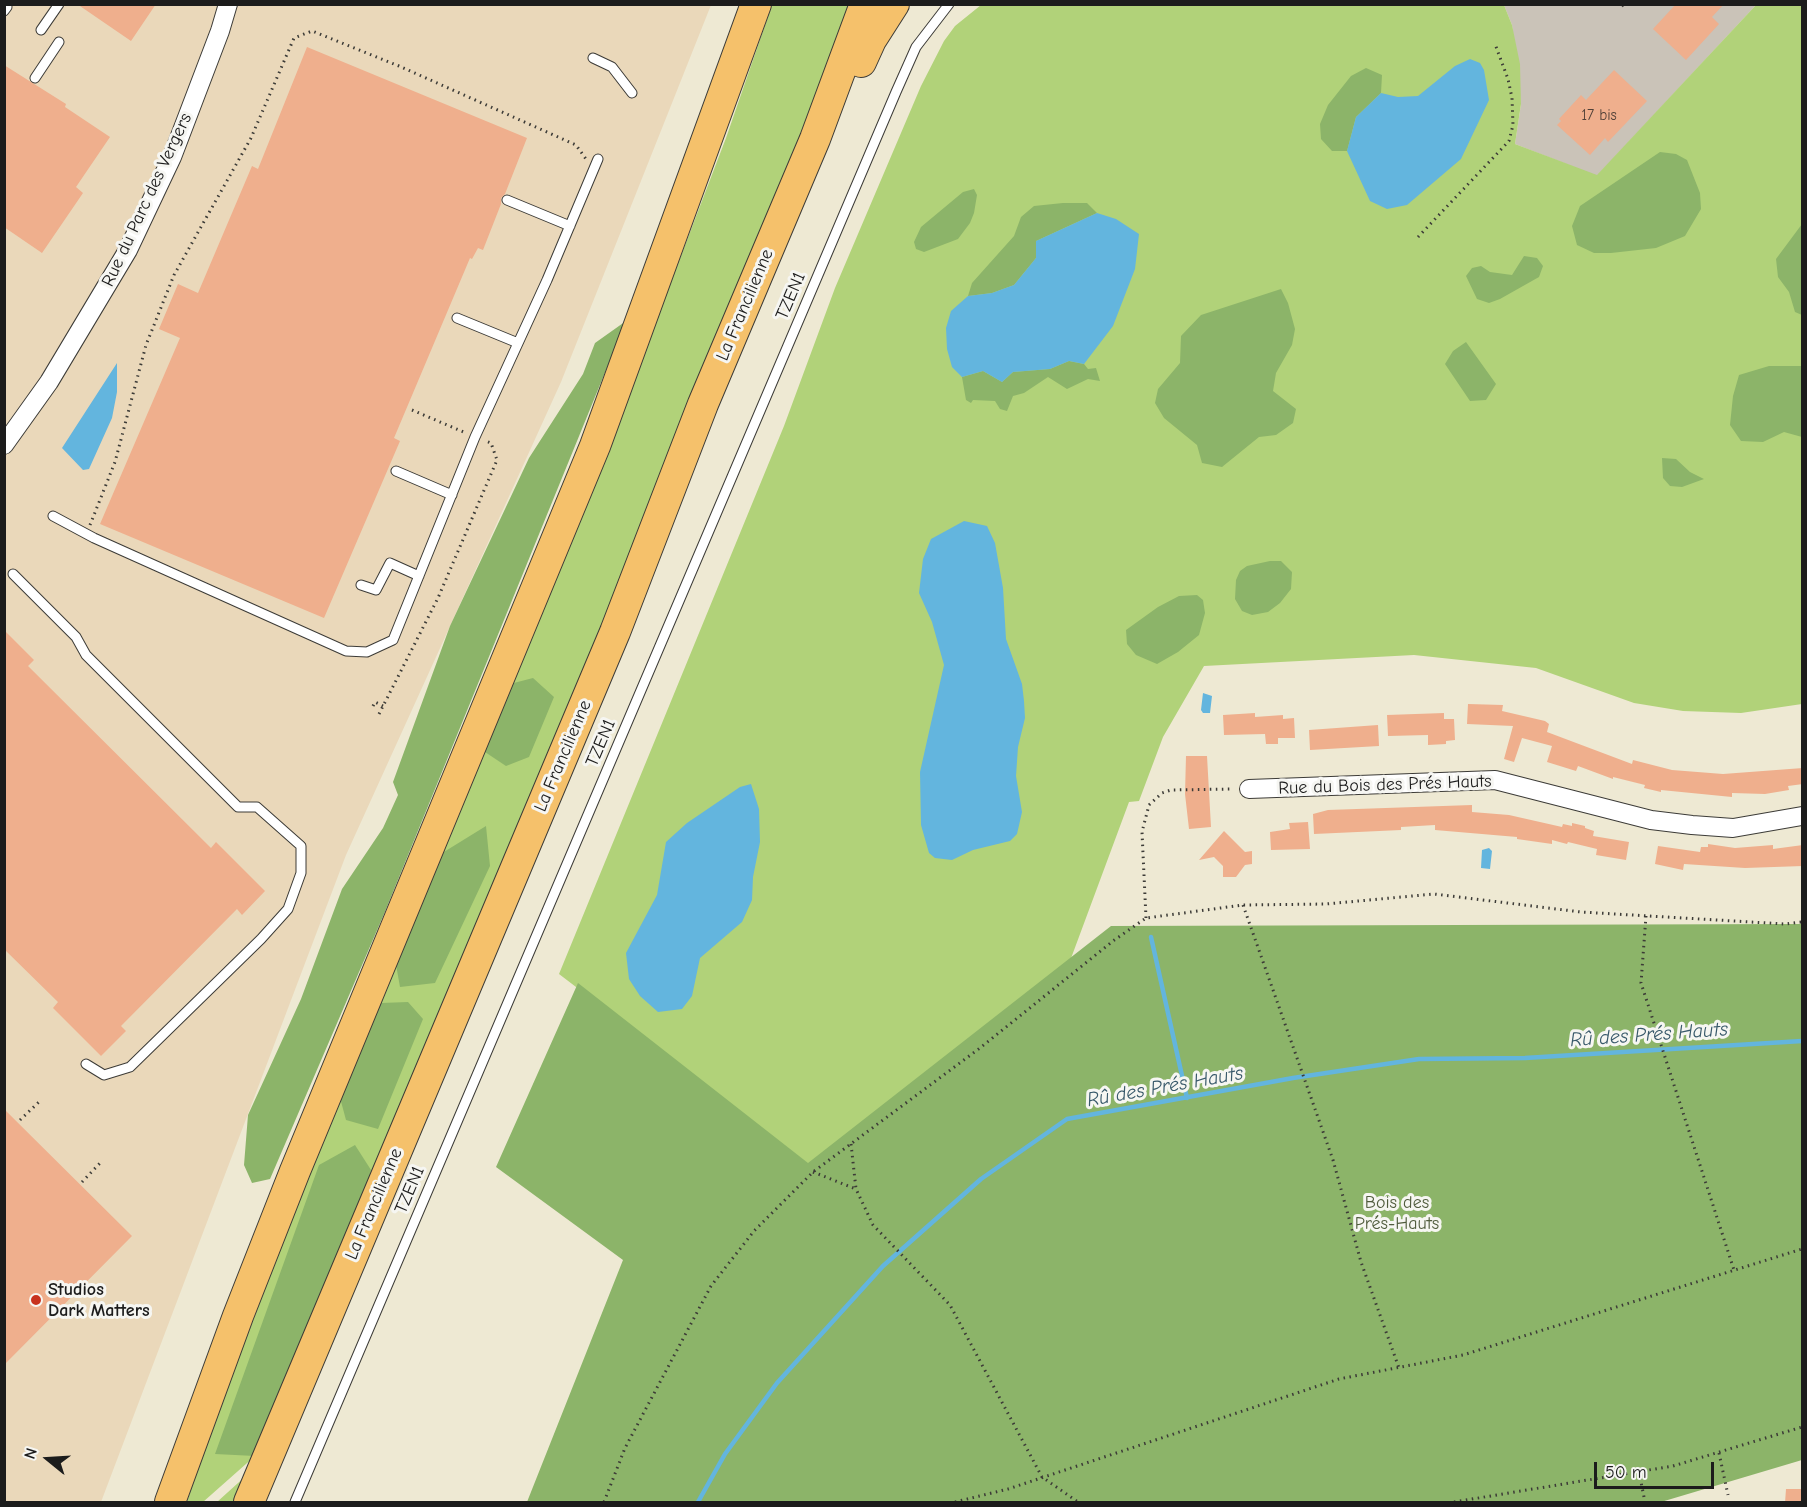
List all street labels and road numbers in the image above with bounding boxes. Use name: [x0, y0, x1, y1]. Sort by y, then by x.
street label: Rue du Parc des Vergers: [97, 110, 197, 290]
street label: La Francilienne: [712, 246, 778, 364]
street label: TZEN1: [771, 269, 811, 323]
street label: La Francilienne: [530, 697, 596, 815]
street label: TZEN1: [581, 716, 621, 770]
street label: Rue du Bois des Prés Hauts: [1278, 770, 1492, 800]
street label: La Francilienne: [341, 1145, 407, 1263]
street label: TZEN1: [390, 1163, 430, 1217]

